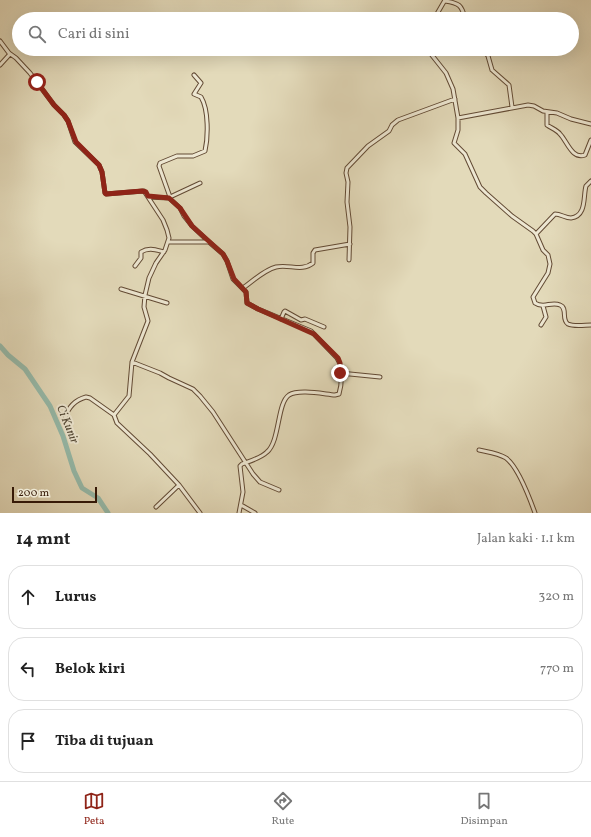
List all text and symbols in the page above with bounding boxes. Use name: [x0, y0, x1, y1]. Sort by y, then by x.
search box: [12, 12, 579, 56]
icon: search: [26, 23, 48, 45]
text: Cari di sini: [58, 24, 129, 45]
route start: [28, 73, 46, 91]
route end: [331, 364, 349, 382]
water label: Ci Kunir: [52, 403, 82, 446]
scale bar: [12, 485, 97, 504]
text: 200 m: [18, 486, 49, 501]
text: 14 mnt: [16, 528, 70, 551]
text: Jalan kaki · 1.1 km: [477, 530, 575, 548]
icon: ahead: [17, 586, 39, 608]
text: Lurus: [55, 587, 96, 608]
text: 320 m: [539, 588, 574, 606]
icon: left: [17, 658, 39, 680]
text: Belok kiri: [55, 659, 125, 680]
text: 770 m: [540, 660, 574, 678]
icon: arrive: [17, 730, 39, 752]
text: Tiba di tujuan: [55, 731, 154, 752]
tab: Peta: [83, 790, 105, 829]
tab: Rute: [271, 790, 294, 829]
tab: Disimpan: [460, 790, 508, 829]

